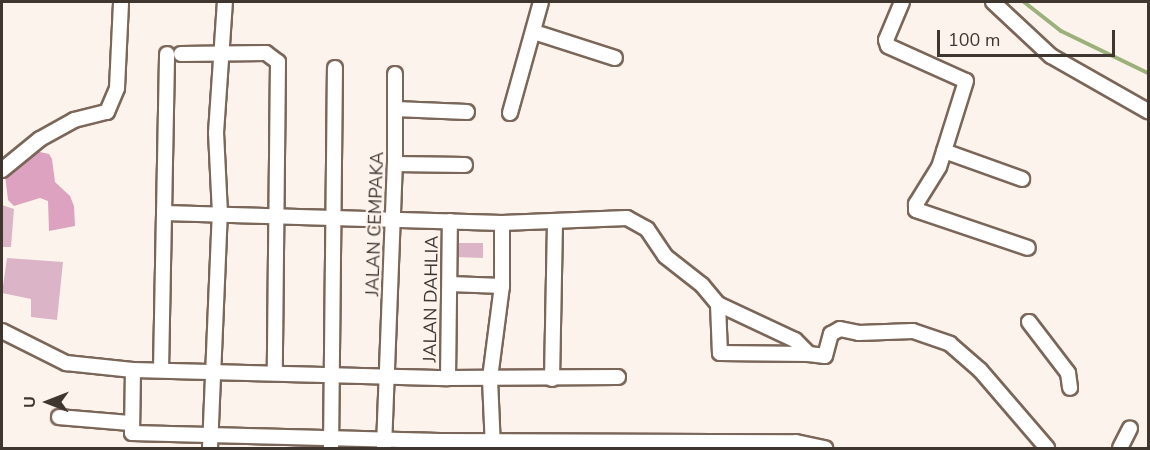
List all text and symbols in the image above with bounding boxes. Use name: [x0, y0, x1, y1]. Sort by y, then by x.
scale bar: [940, 18, 1118, 56]
text: 100 m: [948, 28, 1000, 52]
street label: JALAN CEMPAKA: [362, 151, 388, 297]
street label: JALAN DAHLIA: [419, 235, 443, 363]
north arrow: [18, 372, 78, 432]
text: U: [19, 396, 41, 408]

